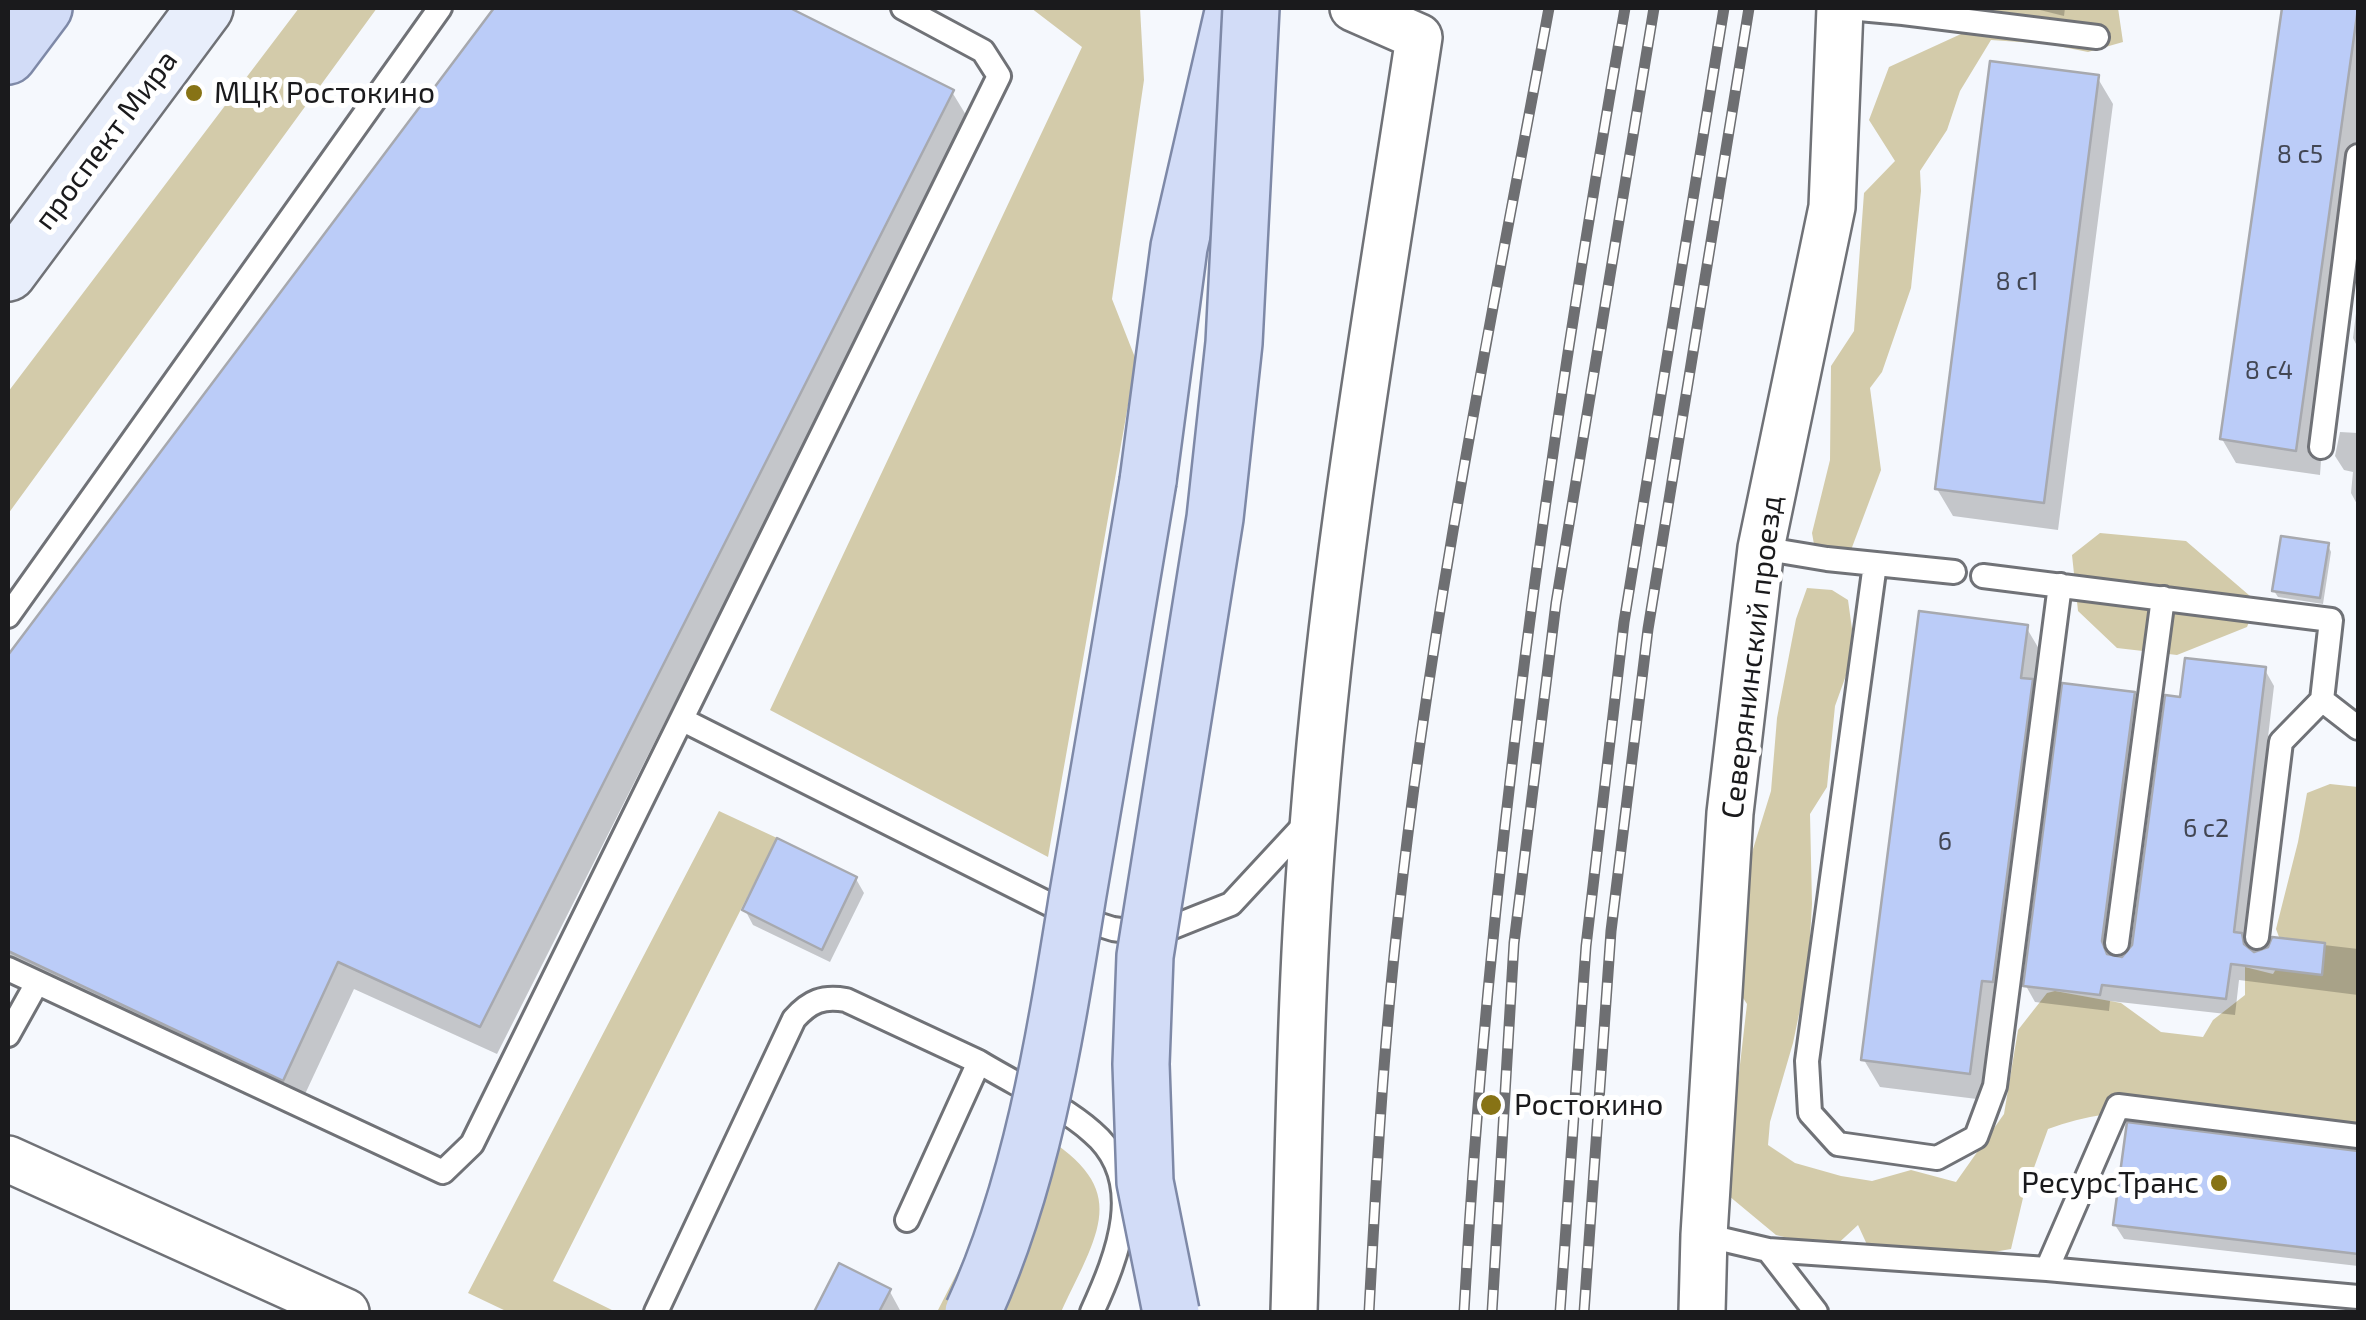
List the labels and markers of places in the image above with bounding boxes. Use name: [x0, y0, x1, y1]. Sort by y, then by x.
place label: МЦК Ростокино: [214, 75, 435, 111]
marker: МЦК Ростокино: [183, 82, 205, 104]
place label: Ростокино: [1514, 1087, 1663, 1123]
marker: Ростокино: [1478, 1092, 1504, 1118]
place label: РесурсТранс: [2021, 1165, 2199, 1201]
marker: РесурсТранс: [2208, 1172, 2230, 1194]

